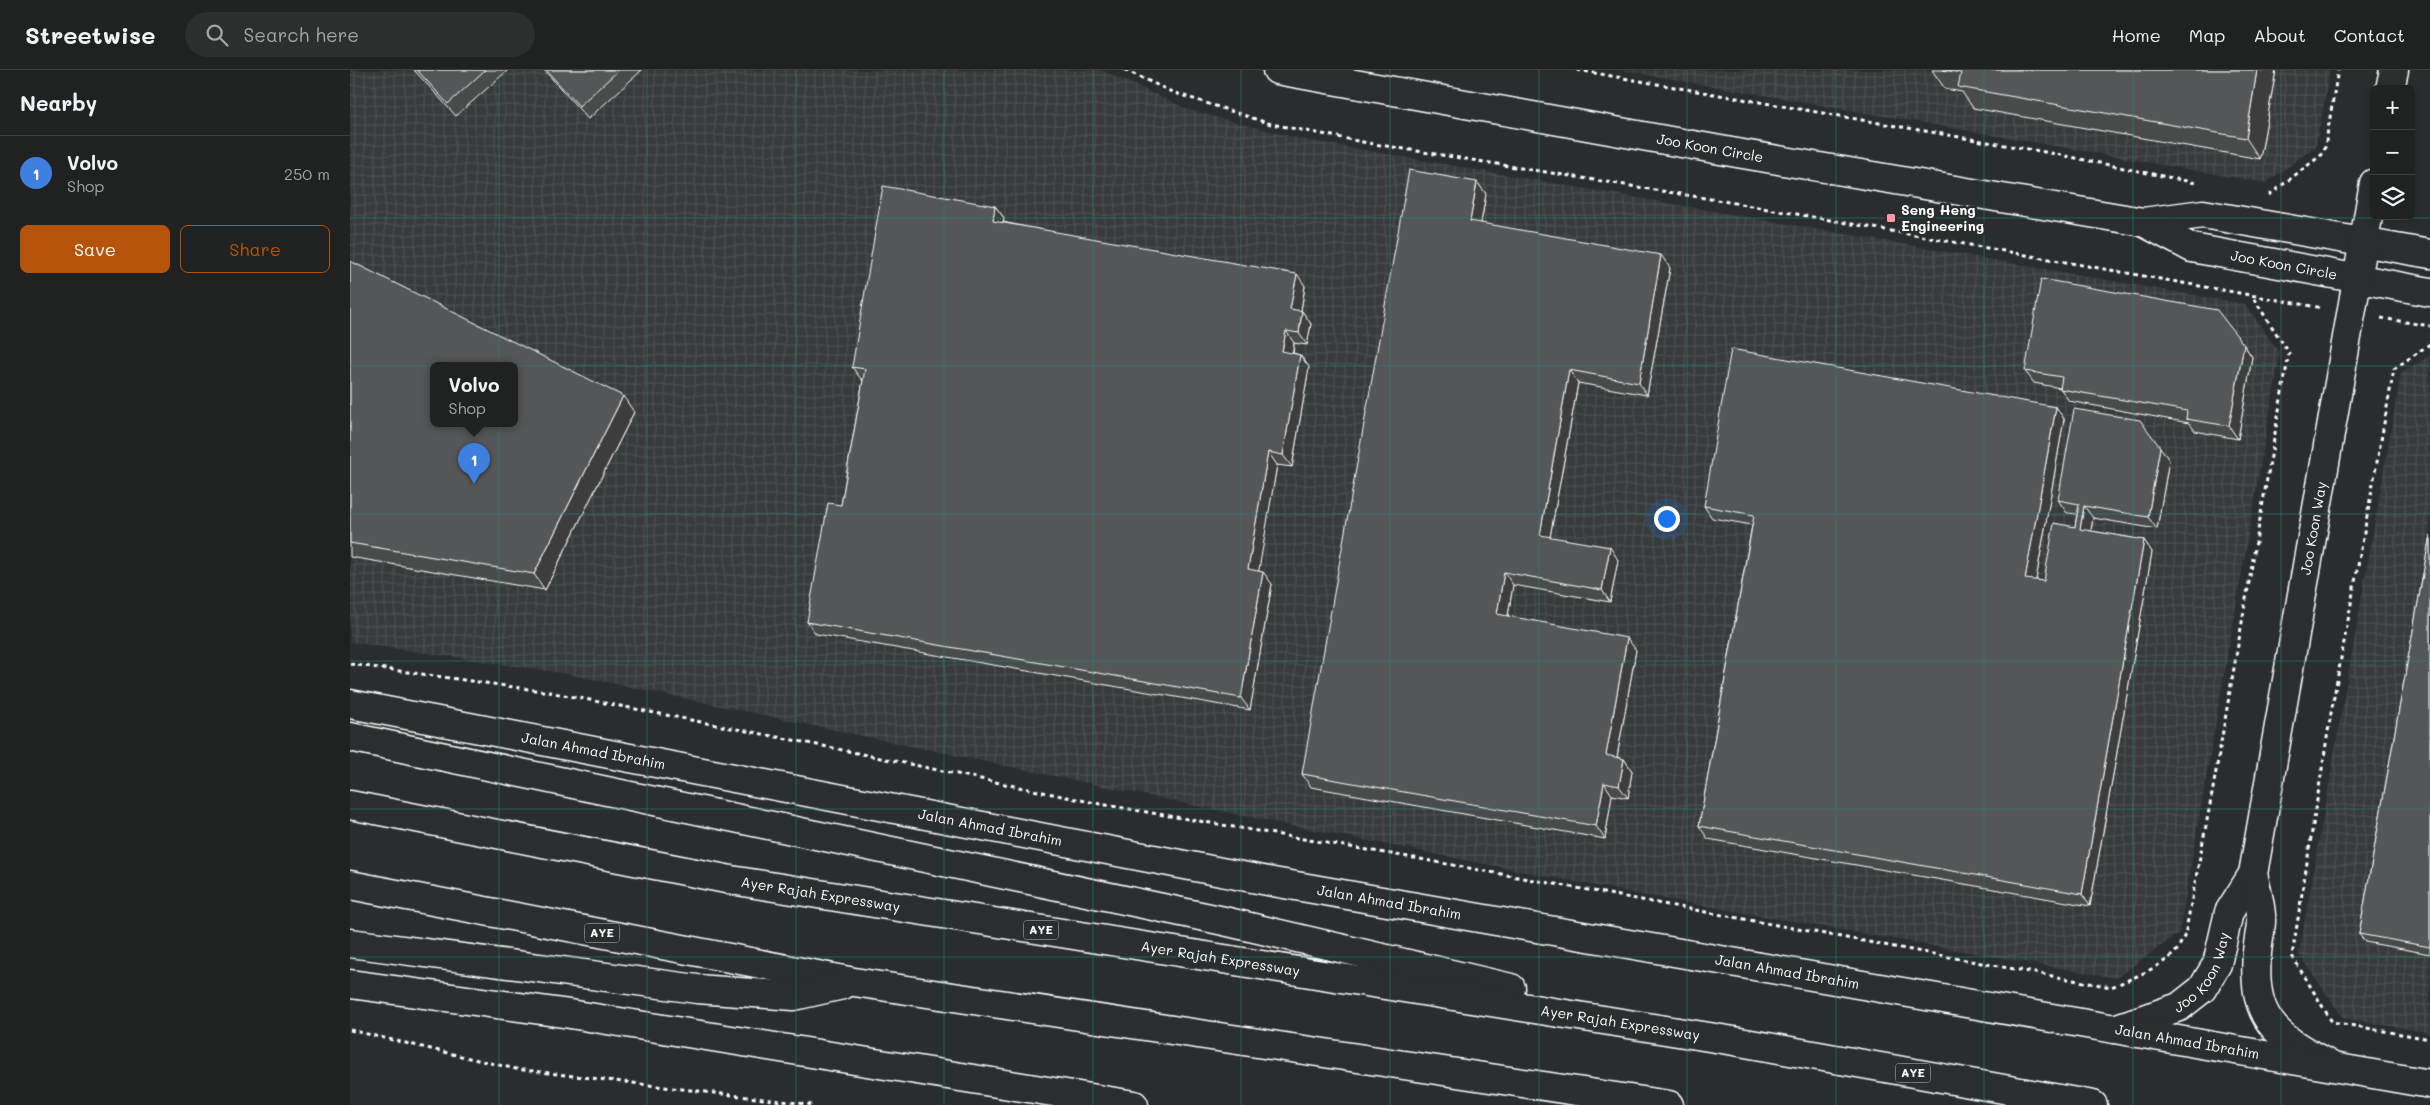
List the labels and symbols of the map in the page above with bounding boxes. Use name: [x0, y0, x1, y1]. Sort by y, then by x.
street label: Joo Koon Circle: [1655, 129, 1765, 166]
place label: Seng Heng Engineering: [1901, 200, 1984, 235]
marker: Seng Heng Engineering: [1885, 212, 1897, 224]
street label: Joo Koon Circle: [2229, 245, 2339, 284]
pin: 1: [458, 443, 490, 484]
street label: Joo Koon Way: [2296, 480, 2331, 576]
your location: [1654, 506, 1680, 532]
street label: Jalan Ahmad Ibrahim: [520, 727, 667, 774]
street label: Jalan Ahmad Ibrahim: [917, 804, 1064, 850]
street label: Ayer Rajah Expressway: [740, 872, 902, 916]
street label: Jalan Ahmad Ibrahim: [1316, 880, 1463, 924]
road number: AYE: [1024, 920, 1058, 940]
road number: AYE: [584, 924, 620, 942]
street label: Joo Koon Way: [2172, 930, 2233, 1017]
street label: Ayer Rajah Expressway: [1140, 936, 1301, 980]
street label: Jalan Ahmad Ibrahim: [1714, 949, 1861, 993]
street label: Ayer Rajah Expressway: [1539, 1000, 1701, 1044]
street label: Jalan Ahmad Ibrahim: [2114, 1019, 2261, 1063]
road number: AYE: [1896, 1064, 1930, 1082]

